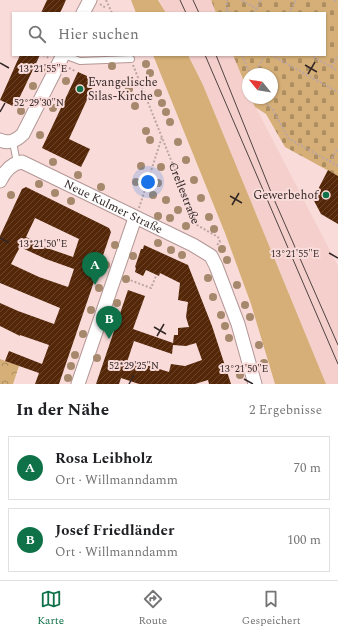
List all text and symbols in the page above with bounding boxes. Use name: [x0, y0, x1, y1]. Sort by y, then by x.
search box: [12, 12, 326, 56]
icon: search: [26, 23, 48, 45]
text: Hier suchen: [58, 23, 139, 46]
text: 13°21'55"E: [19, 61, 67, 77]
north arrow: [242, 68, 278, 104]
place label: Evangelische Silas-Kirche: [88, 73, 158, 106]
marker: Evangelische Silas-Kirche: [75, 84, 85, 94]
text: 52°29'30"N: [14, 95, 64, 111]
street label: Crellestraße: [163, 159, 205, 227]
your location: [138, 172, 158, 192]
street label: Neue Kulmer Straße: [61, 174, 166, 239]
place label: Gewerbehof: [253, 186, 319, 205]
marker: Gewerbehof: [321, 190, 331, 200]
text: 13°21'50"E: [19, 236, 67, 252]
text: 13°21'55"E: [271, 246, 319, 262]
pin: A: [82, 252, 108, 285]
pin: B: [96, 306, 122, 339]
text: 52°29'25"N: [109, 358, 159, 374]
text: 13°21'50"E: [220, 361, 268, 377]
text: In der Nähe: [16, 397, 109, 423]
text: 2 Ergebnisse: [249, 400, 322, 420]
text: Rosa Leibholz: [55, 447, 153, 470]
text: A: [25, 458, 35, 478]
text: 70 m: [294, 458, 321, 478]
text: Ort · Willmanndamm: [55, 470, 178, 490]
text: Josef Friedländer: [55, 519, 174, 542]
text: B: [25, 530, 35, 550]
text: 100 m: [287, 530, 321, 550]
text: Ort · Willmanndamm: [55, 542, 178, 562]
tab: Karte: [37, 588, 64, 629]
tab: Route: [139, 588, 167, 629]
tab: Gespeichert: [242, 588, 301, 629]

